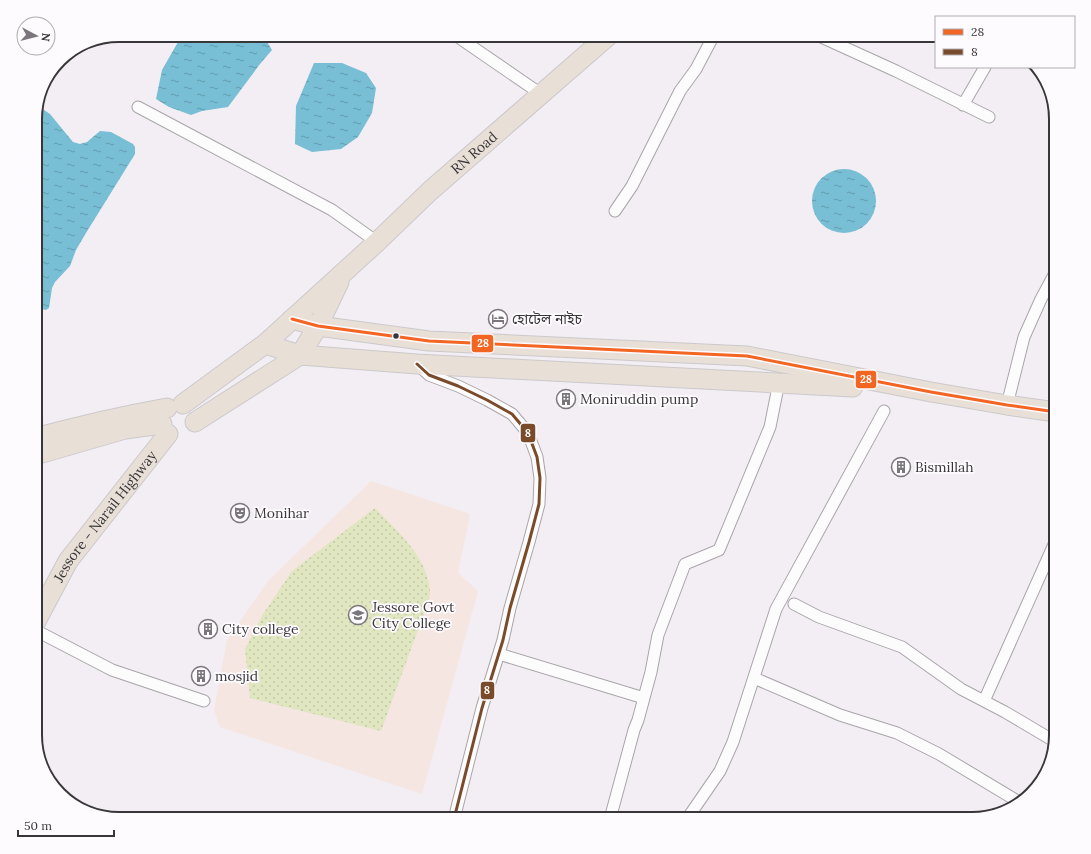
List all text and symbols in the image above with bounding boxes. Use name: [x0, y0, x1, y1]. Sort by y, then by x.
north arrow: [16, 16, 56, 56]
legend: [935, 16, 1075, 68]
text: 28: [971, 24, 984, 39]
text: N: [38, 32, 53, 43]
text: 8: [971, 44, 978, 59]
street label: RN Road: [447, 128, 501, 178]
hotel icon: হোটেল নাইচ: [487, 308, 509, 330]
place label: হোটেল নাইচ: [512, 310, 583, 328]
unlabelled marker: [391, 331, 401, 341]
line badge: 28: [471, 334, 494, 353]
text: 28: [477, 336, 489, 350]
line badge: 28: [855, 370, 877, 389]
text: 28: [860, 372, 872, 386]
building icon: Moniruddin pump: [555, 388, 577, 410]
place label: Moniruddin pump: [580, 390, 698, 408]
line badge: 8: [520, 423, 536, 443]
text: 8: [525, 426, 531, 440]
street label: Jessore - Narail Highway: [49, 446, 161, 586]
building icon: Bismillah: [890, 456, 912, 478]
place label: Bismillah: [915, 458, 974, 476]
theatre icon: Monihar: [229, 502, 251, 524]
place label: Monihar: [254, 504, 309, 522]
place label: Jessore Govt City College: [371, 598, 455, 632]
school or university icon: Jessore Govt City College: [347, 604, 369, 626]
building icon: City college: [197, 618, 219, 640]
place label: City college: [222, 620, 299, 638]
building icon: mosjid: [190, 665, 212, 687]
place label: mosjid: [215, 667, 258, 685]
line badge: 8: [480, 681, 495, 700]
text: 8: [484, 683, 490, 697]
scale bar: [18, 812, 114, 838]
text: 50 m: [24, 818, 52, 833]

